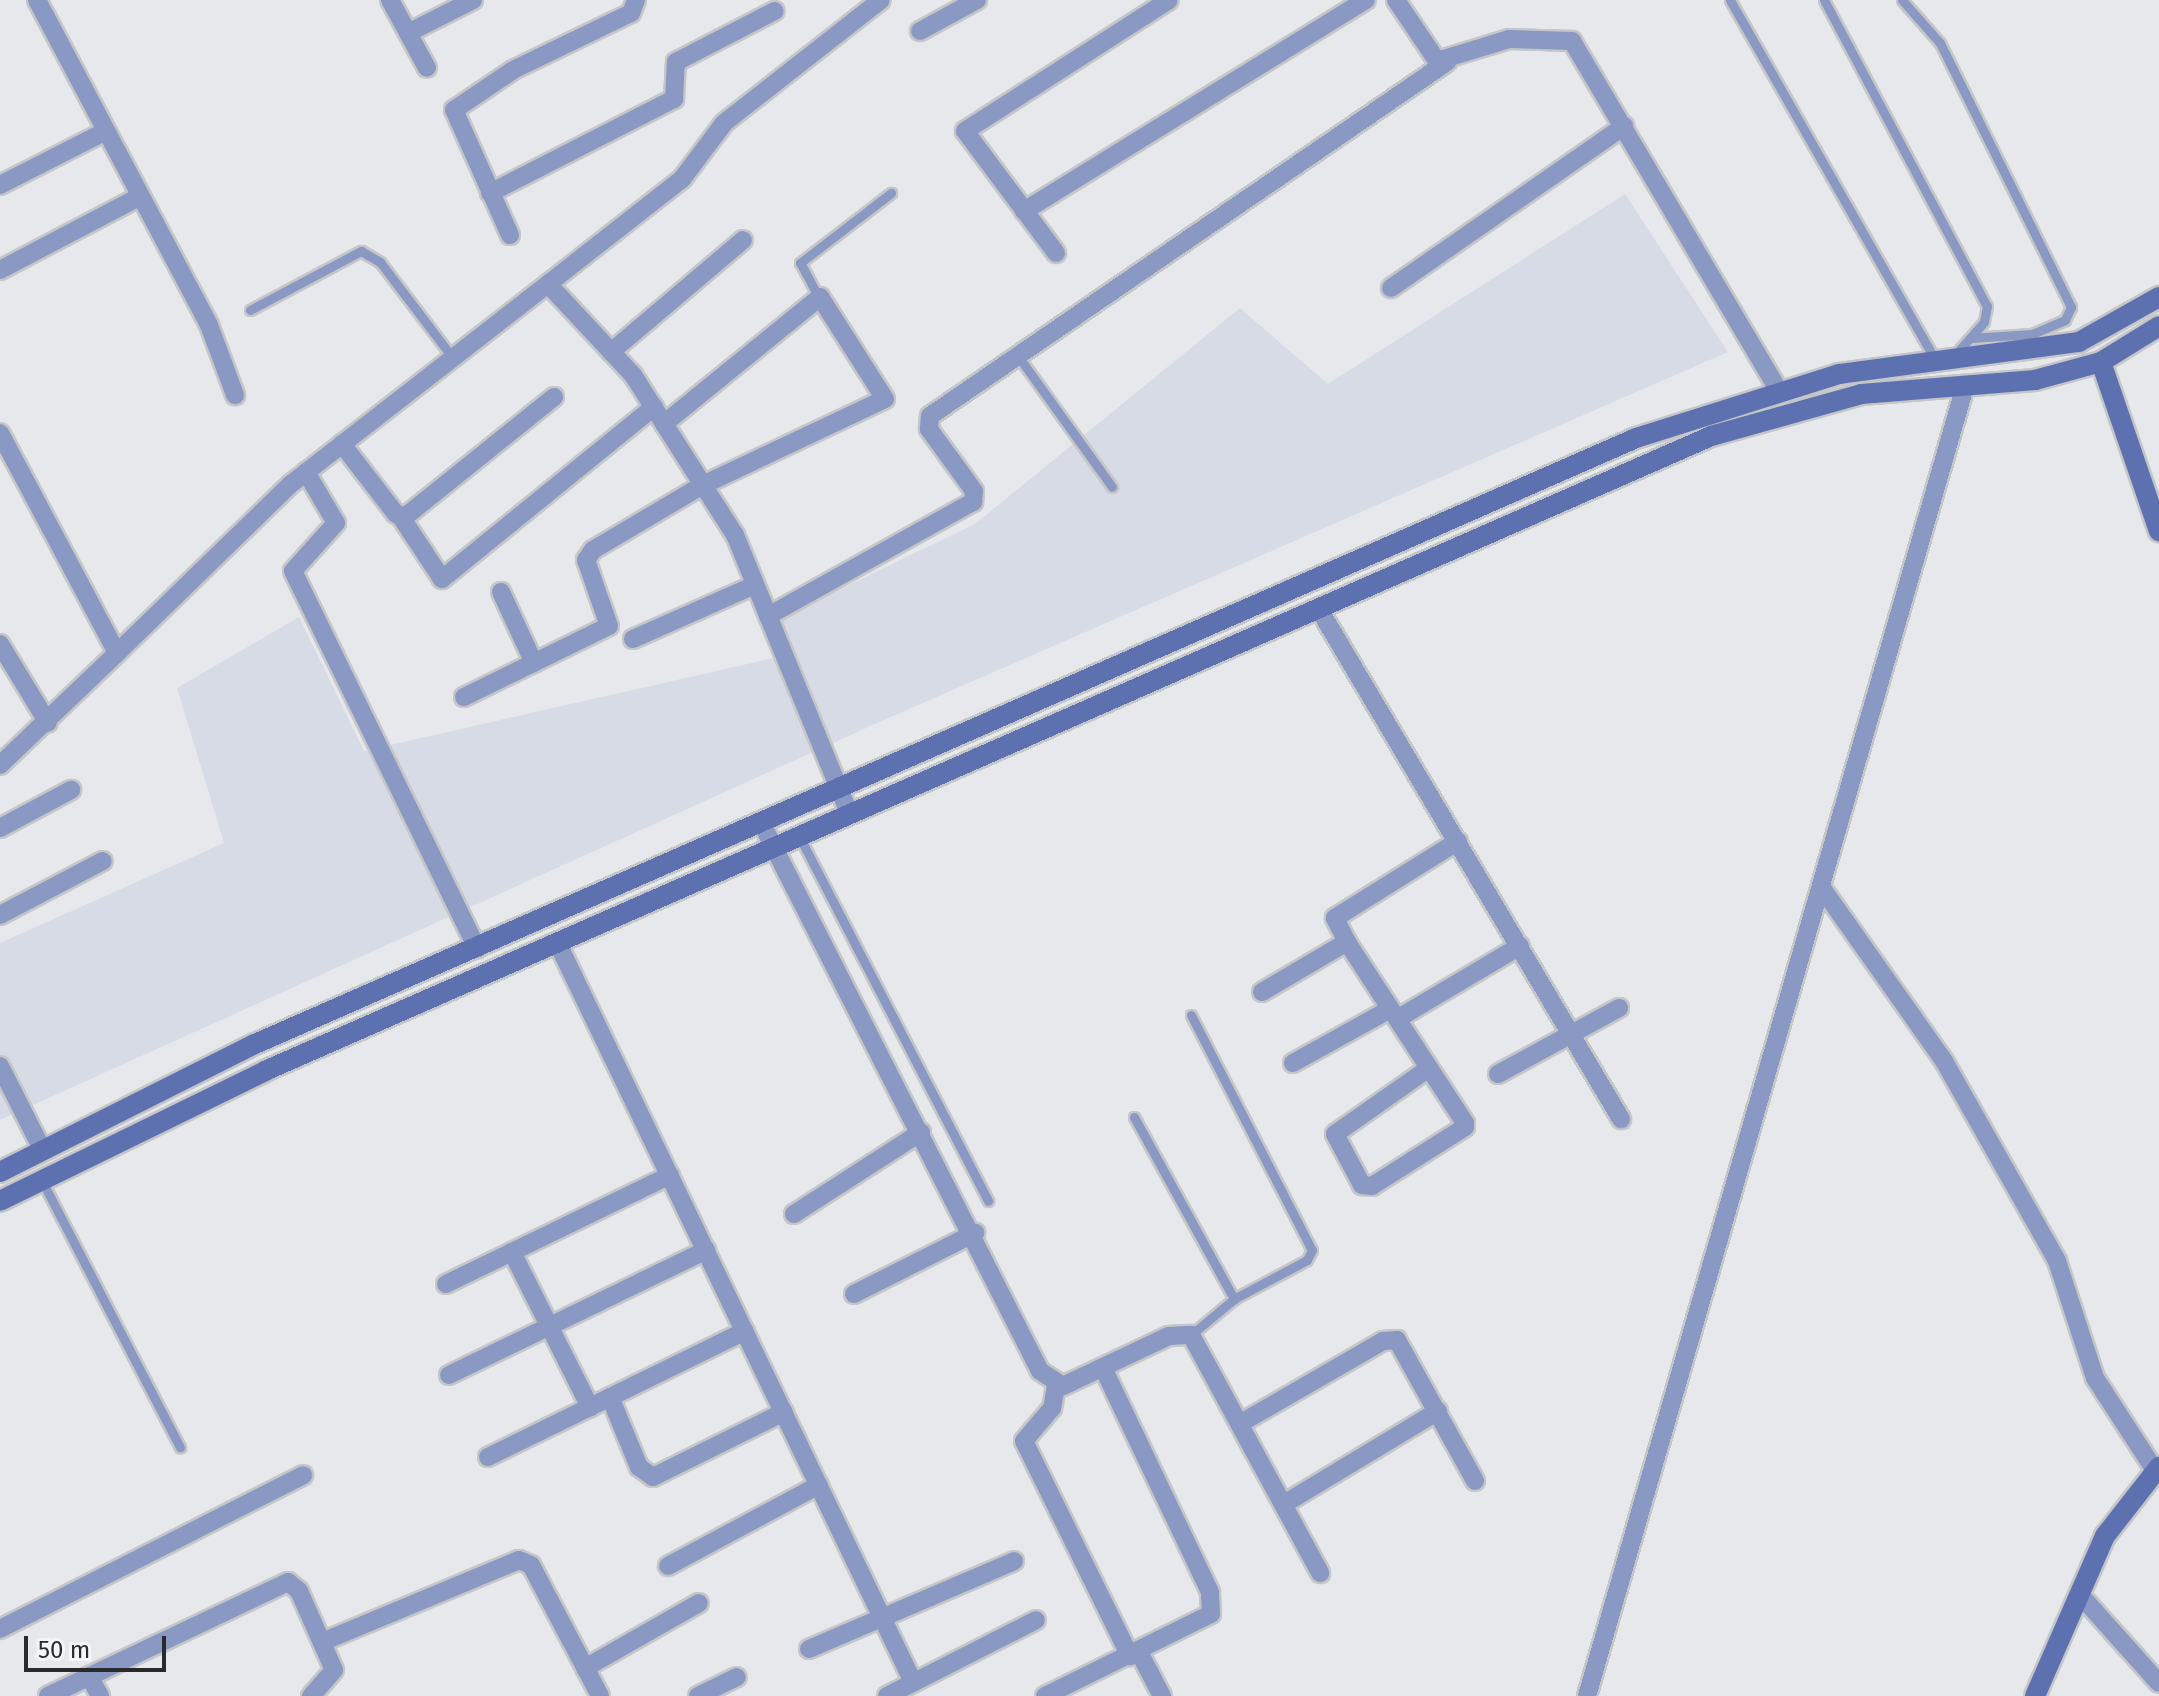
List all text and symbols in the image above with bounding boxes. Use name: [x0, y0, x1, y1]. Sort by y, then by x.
scale bar: [28, 1620, 170, 1670]
text: 50 m: [38, 1636, 90, 1664]

